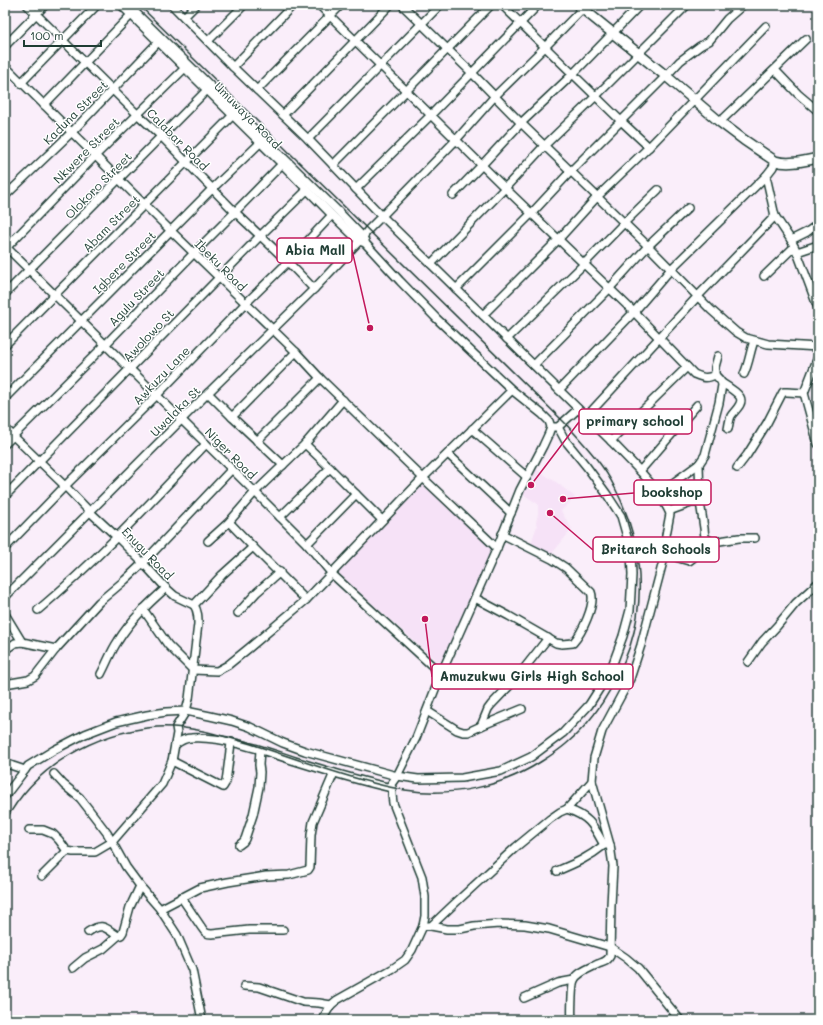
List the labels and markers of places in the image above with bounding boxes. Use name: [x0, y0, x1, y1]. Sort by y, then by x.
callout: Abia Mall: [277, 238, 352, 263]
callout: primary school: [579, 409, 692, 434]
callout: bookshop: [634, 480, 711, 505]
callout: Britarch Schools: [593, 537, 719, 562]
callout: Amuzukwu Girls High School: [432, 664, 633, 689]

